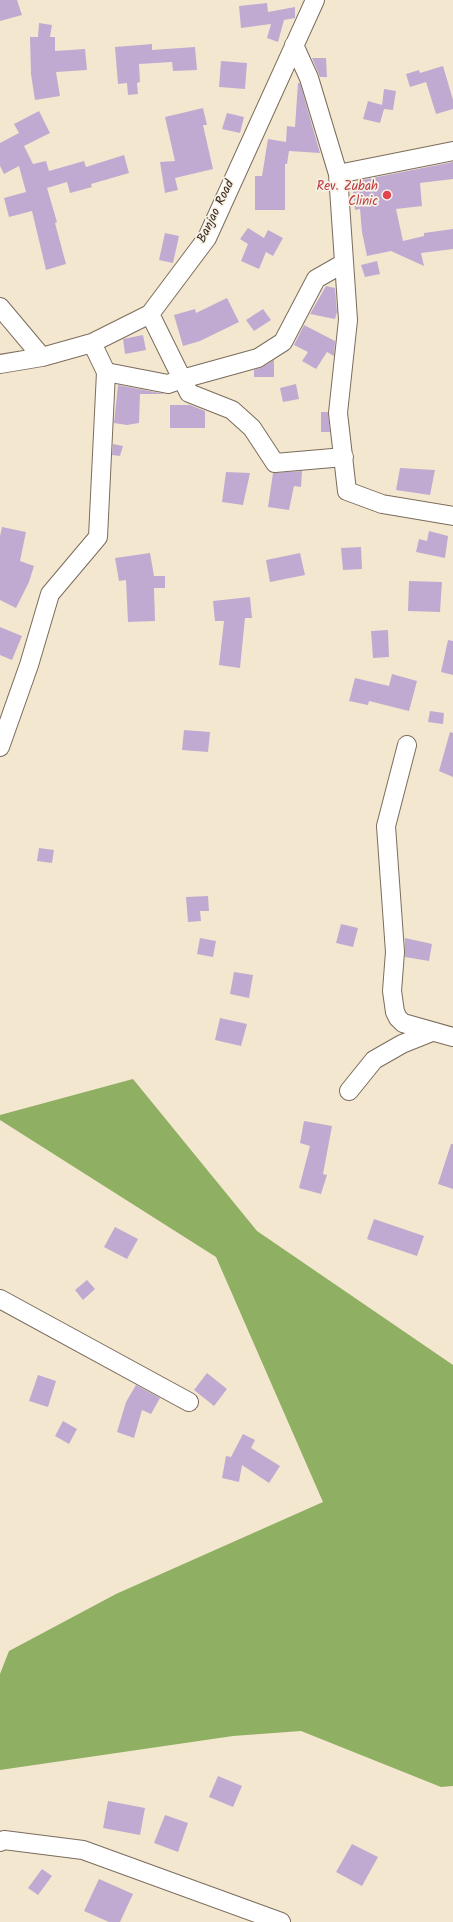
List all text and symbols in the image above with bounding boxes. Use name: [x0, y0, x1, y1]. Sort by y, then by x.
street label: Banjao Road: [195, 178, 239, 246]
place label: Rev. Zubah Clinic: [317, 180, 378, 211]
marker: Rev. Zubah Clinic: [381, 189, 393, 201]

